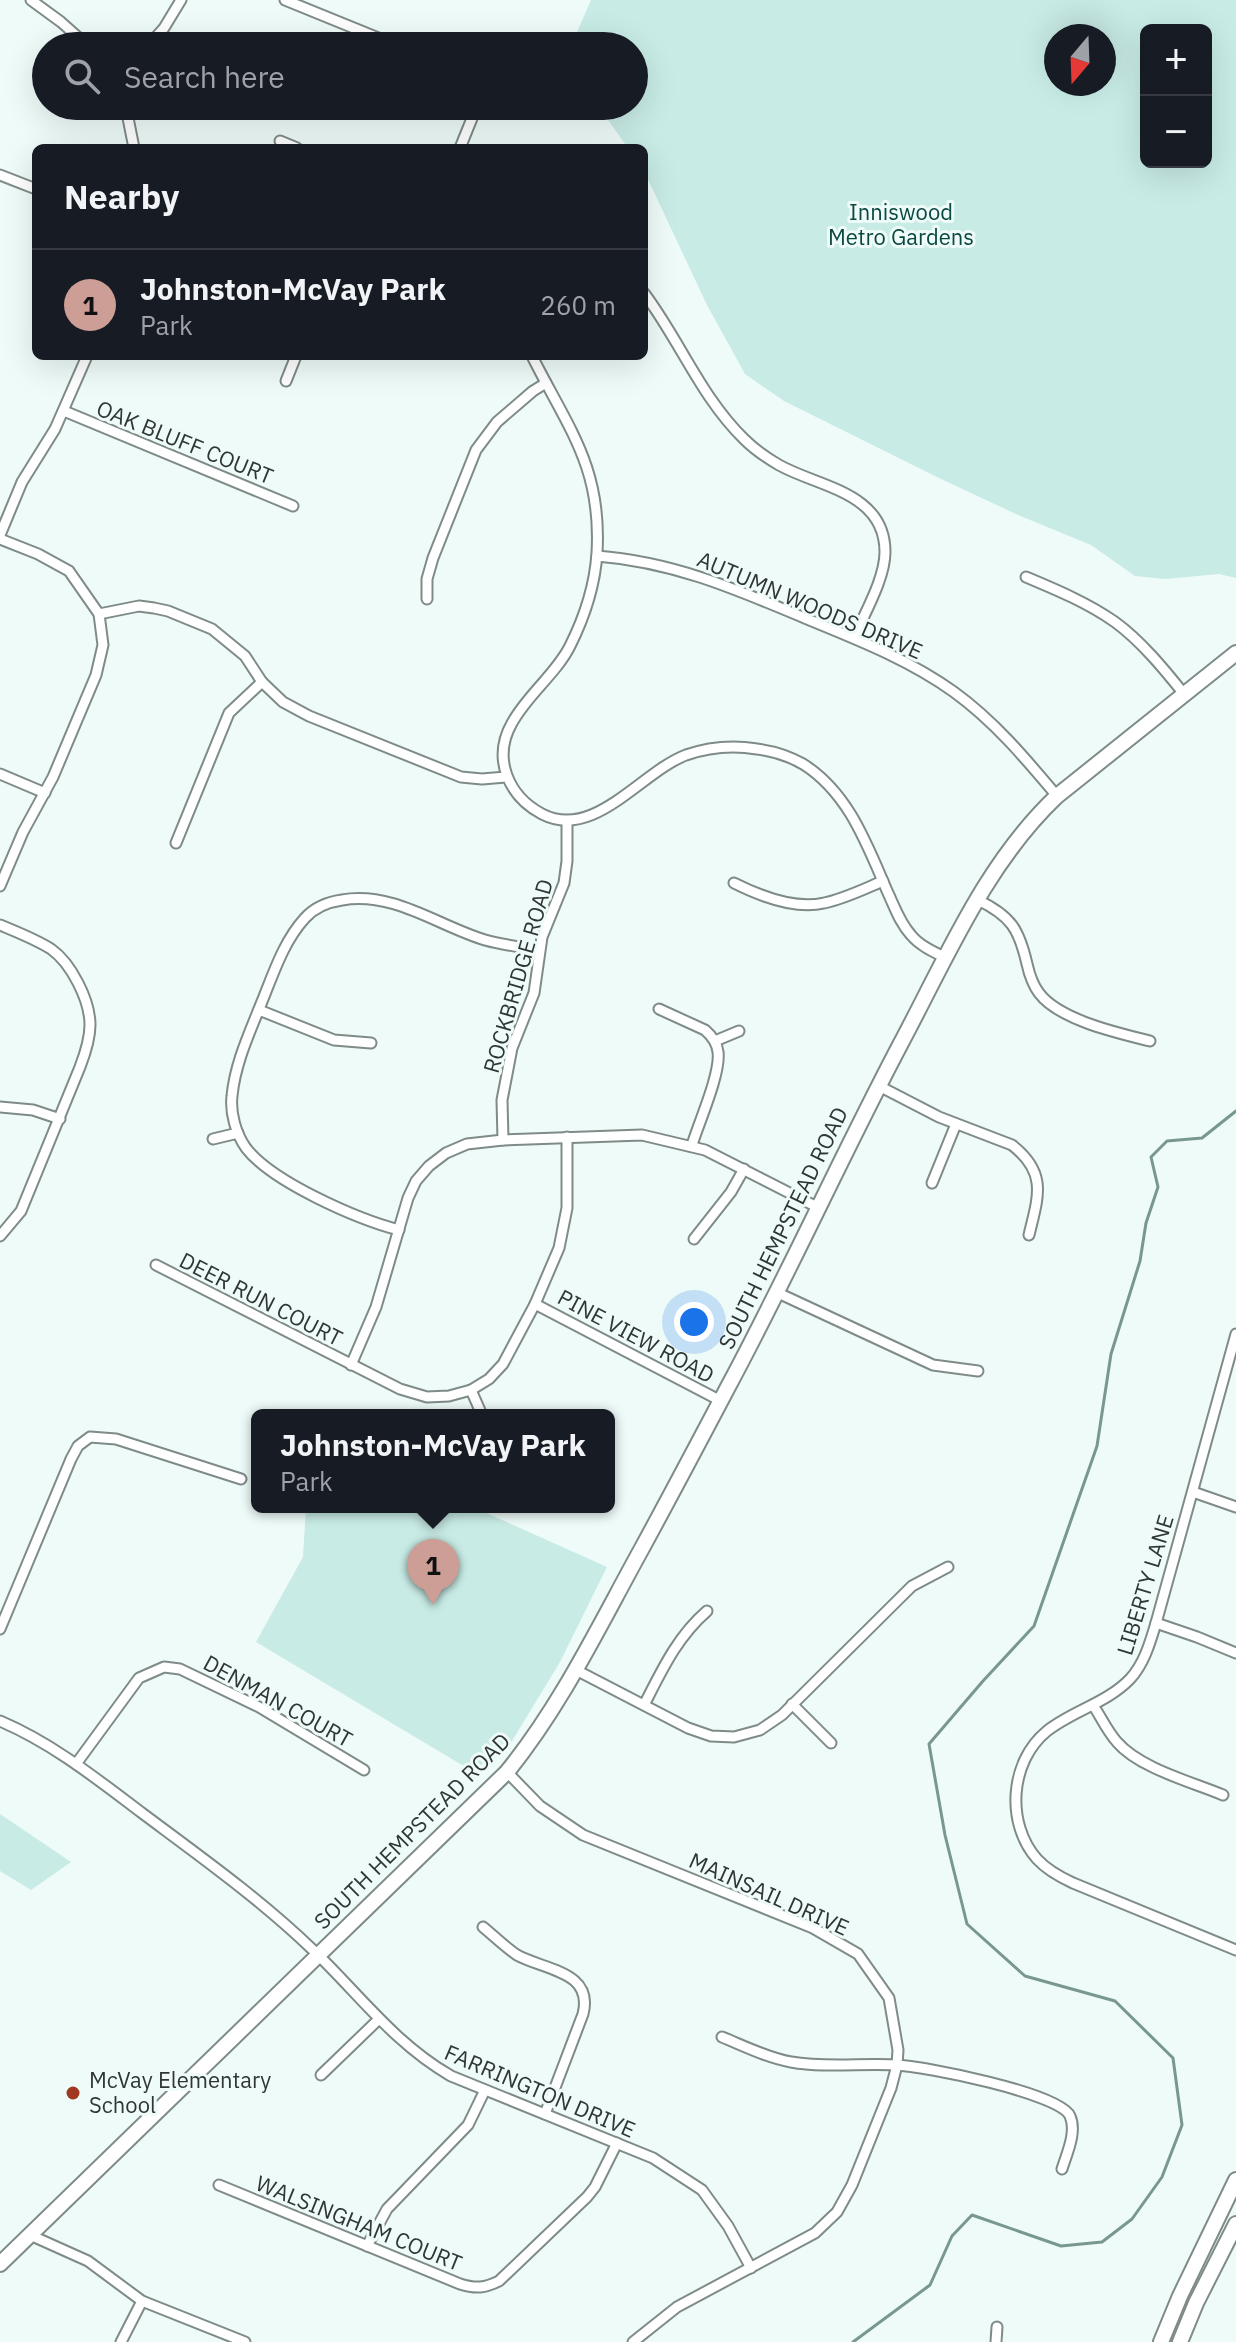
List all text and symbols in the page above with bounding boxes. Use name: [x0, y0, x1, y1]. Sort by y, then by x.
north arrow: [1044, 24, 1116, 96]
map controls: [1140, 24, 1212, 168]
button: +: [1140, 24, 1212, 96]
search box: [32, 32, 648, 120]
icon: search: [60, 54, 104, 98]
text: Search here: [124, 57, 285, 96]
button: −: [1140, 96, 1212, 168]
text: Nearby: [64, 174, 179, 218]
park label: Inniswood Metro Gardens: [828, 197, 974, 251]
text: Johnston-McVay Park: [140, 269, 446, 308]
text: 1: [82, 288, 98, 322]
text: 260 m: [540, 288, 616, 322]
text: Park: [140, 308, 193, 342]
street label: OAK BLUFF COURT: [93, 393, 278, 490]
street label: AUTUMN WOODS DRIVE: [693, 544, 927, 665]
street label: ROCKBRIDGE ROAD: [476, 876, 559, 1076]
street label: SOUTH HEMPSTEAD ROAD: [711, 1102, 854, 1354]
street label: DEER RUN COURT: [175, 1245, 348, 1352]
street label: PINE VIEW ROAD: [553, 1282, 720, 1389]
your location: [674, 1302, 714, 1342]
popup: [251, 1409, 615, 1513]
text: Johnston-McVay Park: [280, 1425, 586, 1464]
text: Park: [280, 1464, 333, 1498]
street label: LIBERTY LANE: [1109, 1511, 1180, 1659]
pin: 1: [407, 1539, 459, 1605]
street label: DENMAN COURT: [199, 1648, 358, 1754]
street label: SOUTH HEMPSTEAD ROAD: [307, 1726, 516, 1935]
street label: MAINSAIL DRIVE: [685, 1845, 854, 1942]
street label: FARRINGTON DRIVE: [440, 2037, 640, 2144]
place label: McVay Elementary School: [89, 2065, 271, 2119]
marker: McVay Elementary School: [64, 2084, 82, 2102]
street label: WALSINGHAM COURT: [252, 2168, 467, 2277]

